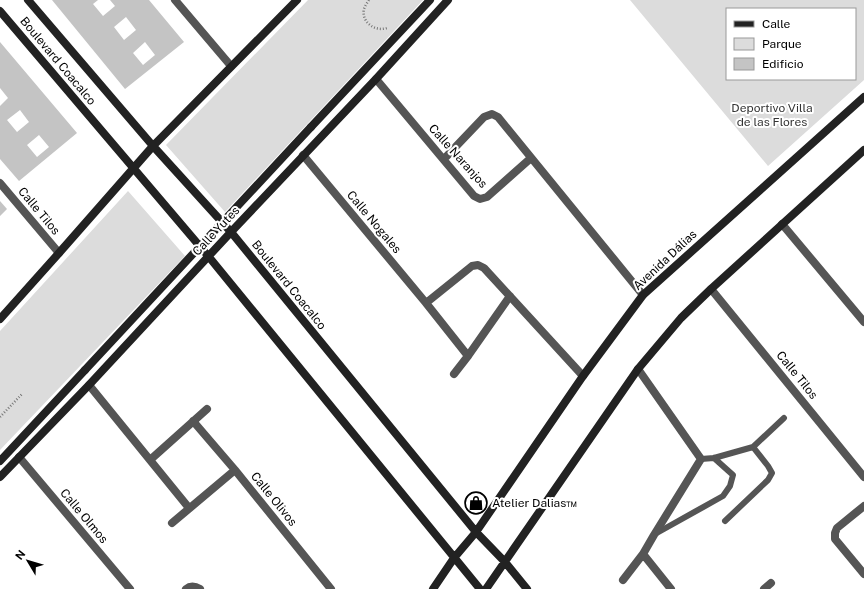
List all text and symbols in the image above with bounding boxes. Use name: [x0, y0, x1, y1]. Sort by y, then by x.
legend: [726, 8, 856, 80]
street label: Boulevard Coacalco: [17, 14, 99, 108]
text: Calle: [762, 17, 791, 31]
text: Parque: [762, 37, 802, 51]
text: Edificio: [762, 57, 804, 71]
park label: Deportivo Villa de las Flores: [731, 101, 813, 129]
street label: Calle Naranjos: [426, 121, 490, 191]
street label: Calle Tilos: [15, 184, 63, 238]
street label: Calle Nogales: [344, 188, 404, 256]
street label: Calle Yutes: [190, 203, 242, 259]
street label: Avenida Dálias: [630, 227, 700, 293]
street label: Boulevard Coacalco: [249, 238, 329, 332]
street label: Calle Tilos: [773, 348, 821, 402]
street label: Calle Olivos: [248, 469, 300, 529]
street label: Calle Olmos: [57, 486, 111, 546]
shop icon: Atelier Dalias™: [463, 490, 489, 516]
place label: Atelier Dalias™: [492, 496, 577, 510]
north arrow: [8, 541, 48, 581]
text: N: [13, 548, 27, 562]

